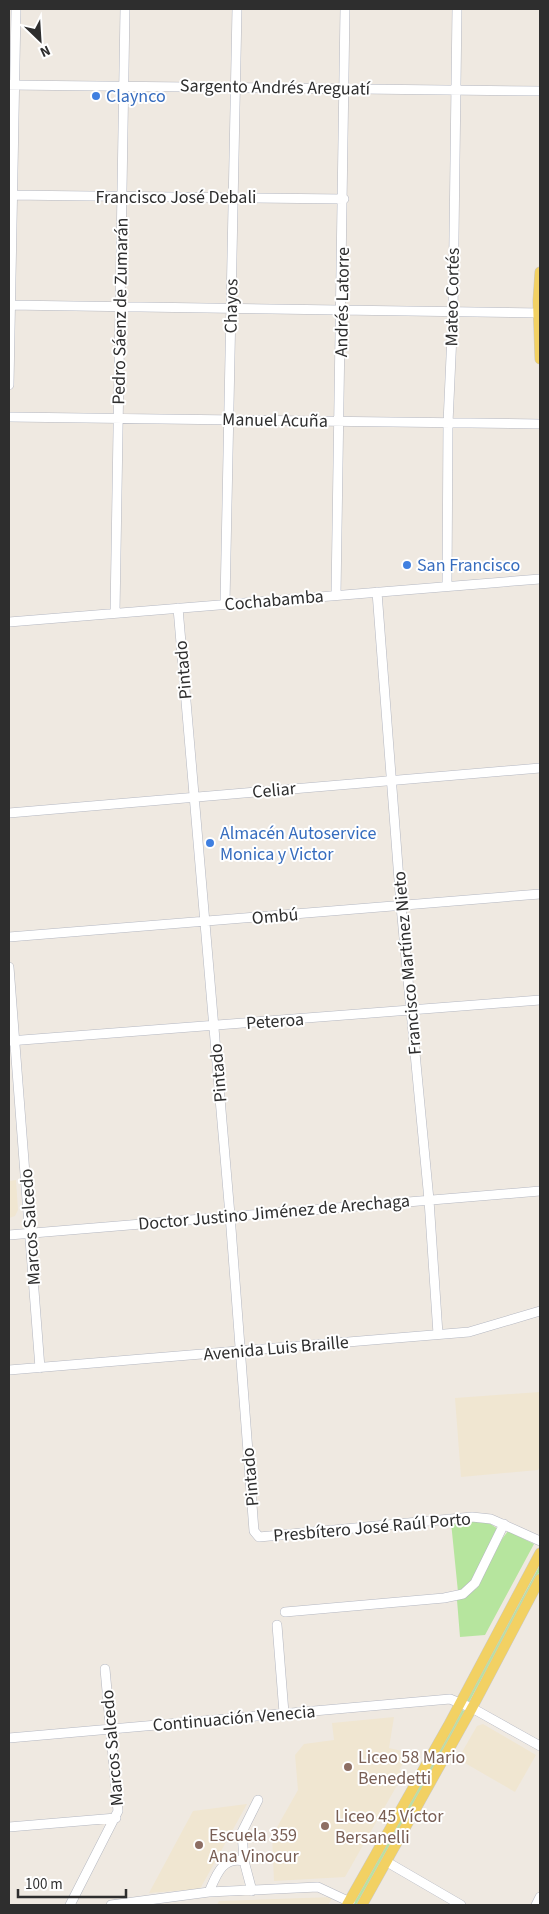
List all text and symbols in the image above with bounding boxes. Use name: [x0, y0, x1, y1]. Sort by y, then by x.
north arrow: [15, 15, 65, 65]
text: N: [37, 40, 54, 62]
street label: Sargento Andrés Areguatí: [180, 73, 371, 102]
place label: Claynco: [106, 84, 166, 109]
marker: Claynco: [90, 90, 102, 102]
street label: Francisco José Debali: [96, 185, 256, 210]
street label: Pedro Sáenz de Zumarán: [106, 217, 135, 405]
street label: Andrés Latorre: [329, 247, 356, 357]
street label: Mateo Cortés: [439, 247, 466, 347]
street label: Chayos: [219, 278, 244, 334]
street label: Manuel Acuña: [222, 407, 328, 434]
place label: San Francisco: [417, 553, 520, 578]
marker: San Francisco: [401, 559, 413, 571]
street label: Cochabamba: [223, 584, 325, 617]
street label: Pintado: [168, 639, 199, 700]
street label: Celiar: [251, 776, 298, 805]
place label: Almacén Autoservice Monica y Victor: [220, 821, 376, 867]
marker: Almacén Autoservice Monica y Victor: [204, 837, 216, 849]
street label: Francisco Martínez Nieto: [387, 870, 428, 1056]
street label: Ombú: [251, 902, 299, 931]
street label: Peteroa: [245, 1007, 305, 1036]
street label: Pintado: [203, 1042, 234, 1103]
street label: Marcos Salcedo: [14, 1168, 47, 1286]
street label: Doctor Justino Jiménez de Arechaga: [137, 1188, 411, 1237]
street label: Avenida Luis Braille: [202, 1330, 350, 1367]
street label: Pintado: [235, 1446, 266, 1507]
street label: Presbítero José Raúl Porto: [272, 1506, 472, 1549]
street label: Marcos Salcedo: [95, 1689, 130, 1807]
street label: Continuación Venecia: [152, 1699, 317, 1738]
place label: Liceo 58 Mario Benedetti: [358, 1745, 465, 1791]
marker: Liceo 58 Mario Benedetti: [342, 1761, 354, 1773]
place label: Liceo 45 Víctor Bersanelli: [335, 1804, 444, 1850]
marker: Liceo 45 Víctor Bersanelli: [319, 1820, 331, 1832]
place label: Escuela 359 Ana Vinocur: [209, 1823, 300, 1869]
marker: Escuela 359 Ana Vinocur: [193, 1839, 205, 1851]
scale bar: [18, 1866, 125, 1898]
text: 100 m: [25, 1874, 63, 1895]

